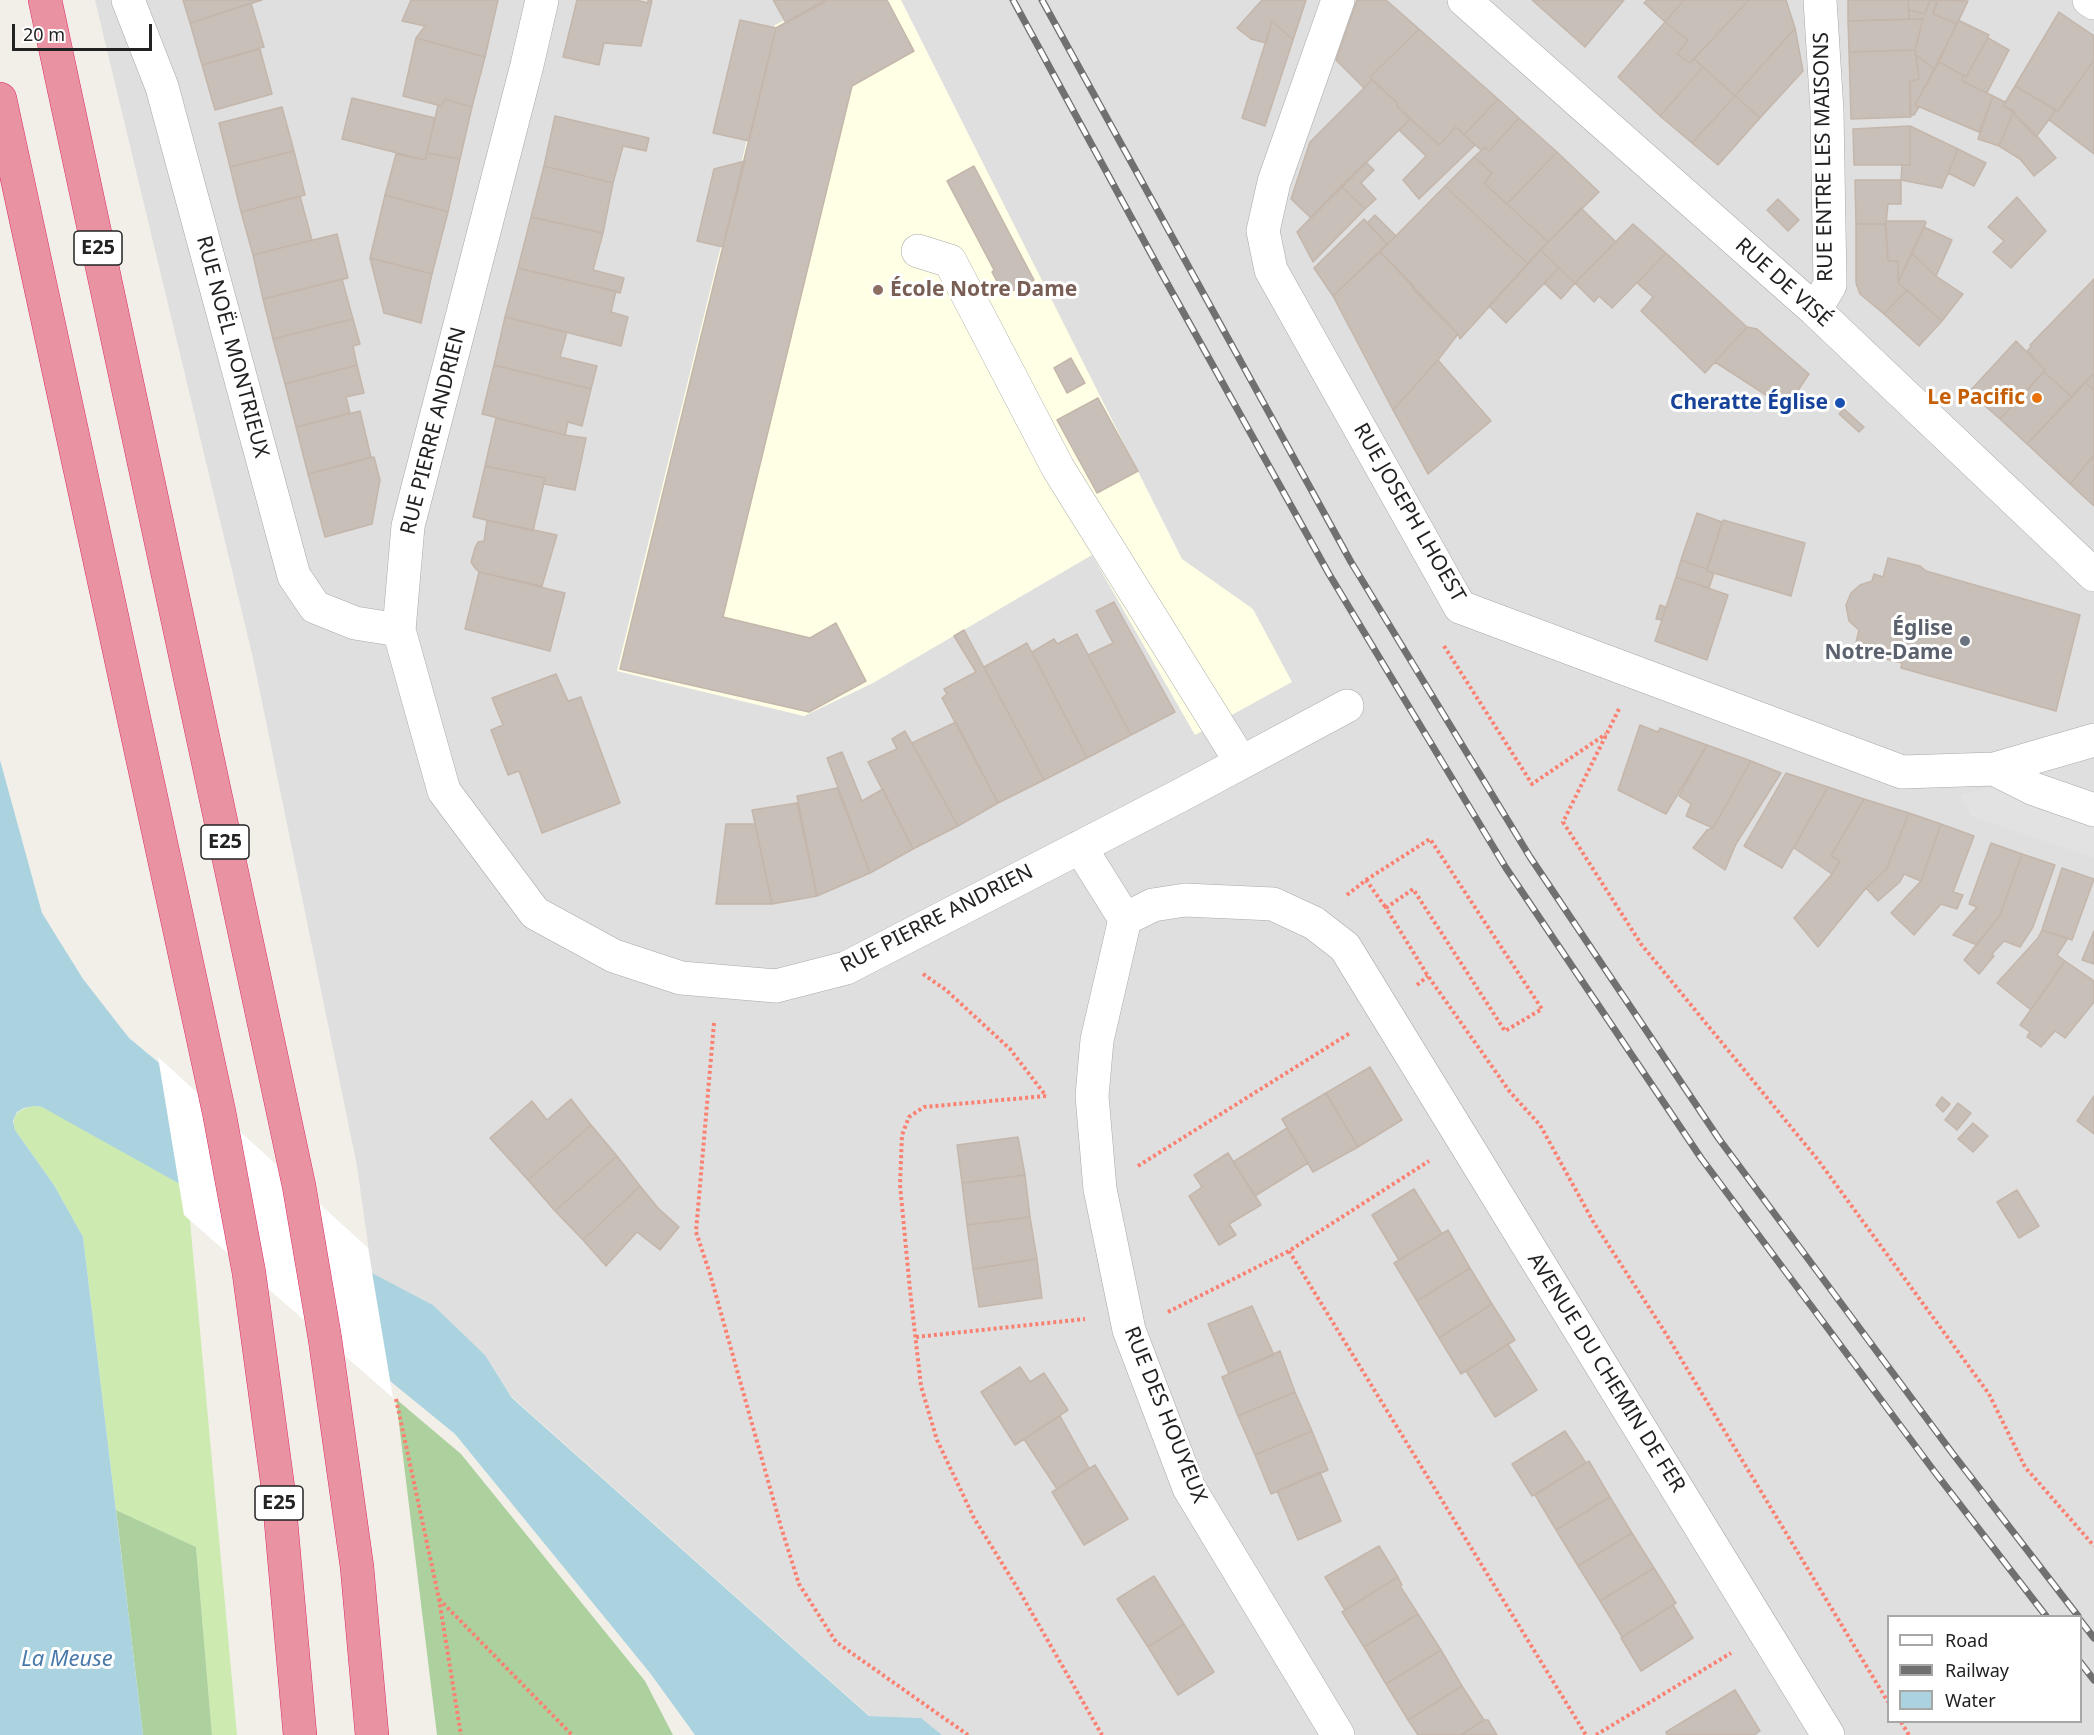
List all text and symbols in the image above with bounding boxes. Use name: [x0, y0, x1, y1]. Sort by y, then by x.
scale bar: [15, 12, 154, 50]
text: 20 m: [23, 22, 65, 46]
street label: RUE ENTRE LES MAISONS: [1809, 32, 1839, 282]
road number: E25: [74, 231, 122, 265]
street label: RUE NOËL MONTRIEUX: [190, 233, 274, 461]
street label: RUE DE VISÉ: [1730, 233, 1836, 333]
place label: École Notre Dame: [890, 277, 1077, 303]
marker: École Notre Dame: [871, 283, 885, 297]
street label: RUE PIERRE ANDRIEN: [396, 325, 472, 537]
place label: Le Pacific: [1927, 385, 2025, 411]
place label: Cheratte Église: [1670, 390, 1828, 416]
marker: Le Pacific: [2030, 391, 2044, 405]
marker: Cheratte Église: [1833, 396, 1847, 410]
street label: RUE JOSEPH LHOEST: [1347, 419, 1471, 607]
place label: Église Notre-Dame: [1825, 616, 1953, 666]
marker: Église Notre-Dame: [1958, 634, 1972, 648]
road number: E25: [201, 825, 249, 859]
street label: RUE PIERRE ANDRIEN: [836, 859, 1038, 979]
street label: AVENUE DU CHEMIN DE FER: [1522, 1249, 1690, 1497]
street label: RUE DES HOUYEUX: [1118, 1323, 1212, 1507]
road number: E25: [255, 1486, 303, 1520]
legend: [1887, 1615, 2082, 1723]
text: Road: [1945, 1628, 1988, 1652]
water label: La Meuse: [21, 1647, 113, 1673]
text: Railway: [1945, 1658, 2009, 1682]
text: Water: [1945, 1688, 1996, 1712]

